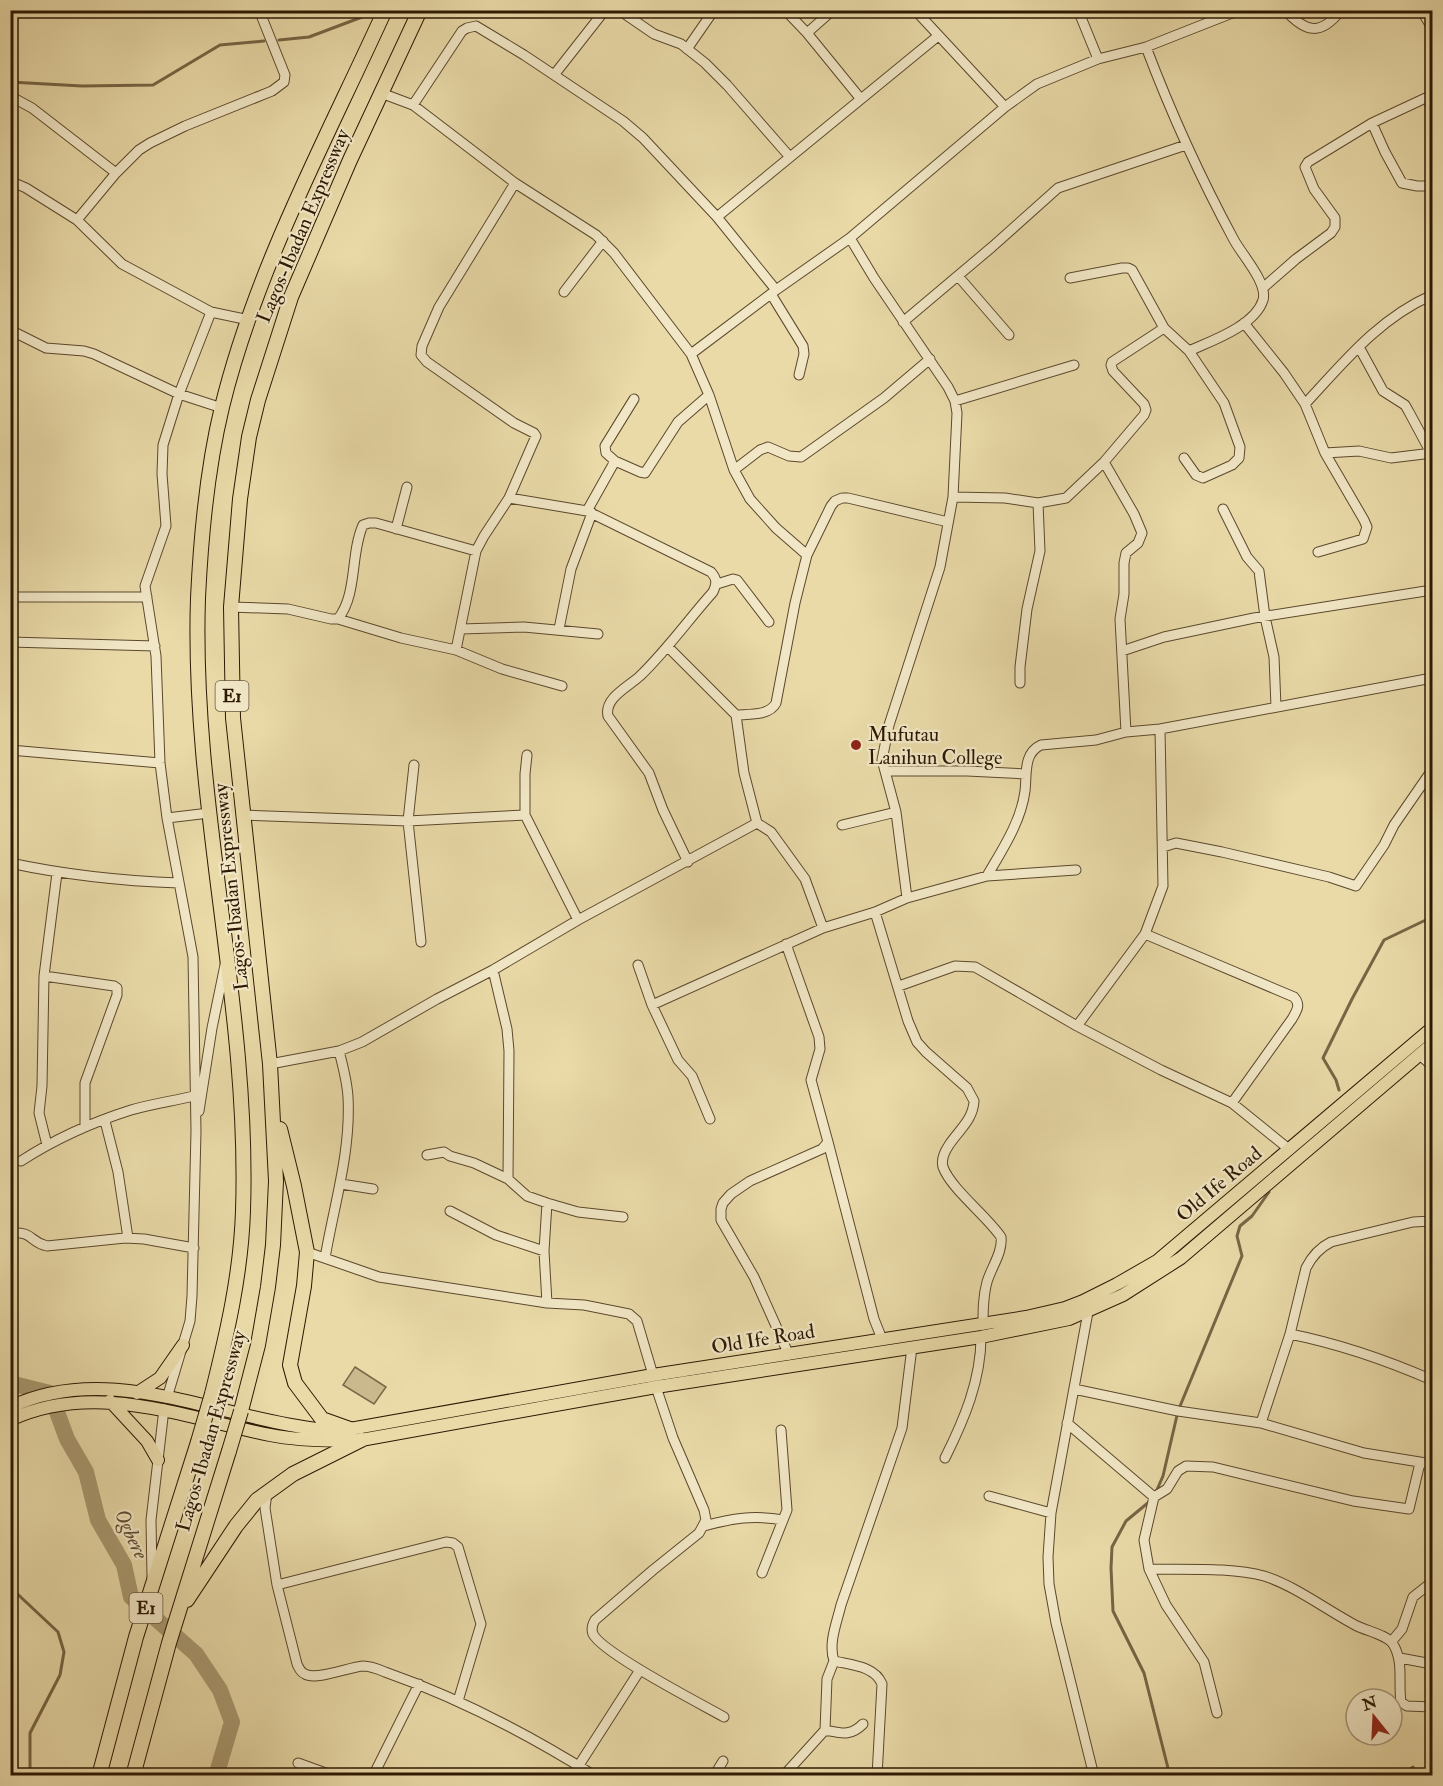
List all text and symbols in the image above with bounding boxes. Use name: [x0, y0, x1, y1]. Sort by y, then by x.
street label: Lagos-Ibadan Expressway: [251, 124, 357, 327]
road number: E1: [216, 681, 248, 711]
place label: Mufutau Lanihun College: [868, 722, 1002, 770]
marker: Mufutau Lanihun College: [849, 738, 863, 752]
street label: Lagos-Ibadan Expressway: [208, 781, 255, 992]
street label: Old Ife Road: [1171, 1141, 1267, 1227]
street label: Old Ife Road: [710, 1318, 817, 1359]
street label: Lagos-Ibadan Expressway: [170, 1326, 253, 1535]
water label: Ogbere: [108, 1505, 155, 1564]
road number: E1: [130, 1593, 162, 1623]
north arrow: [1344, 1687, 1404, 1747]
text: N: [1359, 1692, 1380, 1716]

